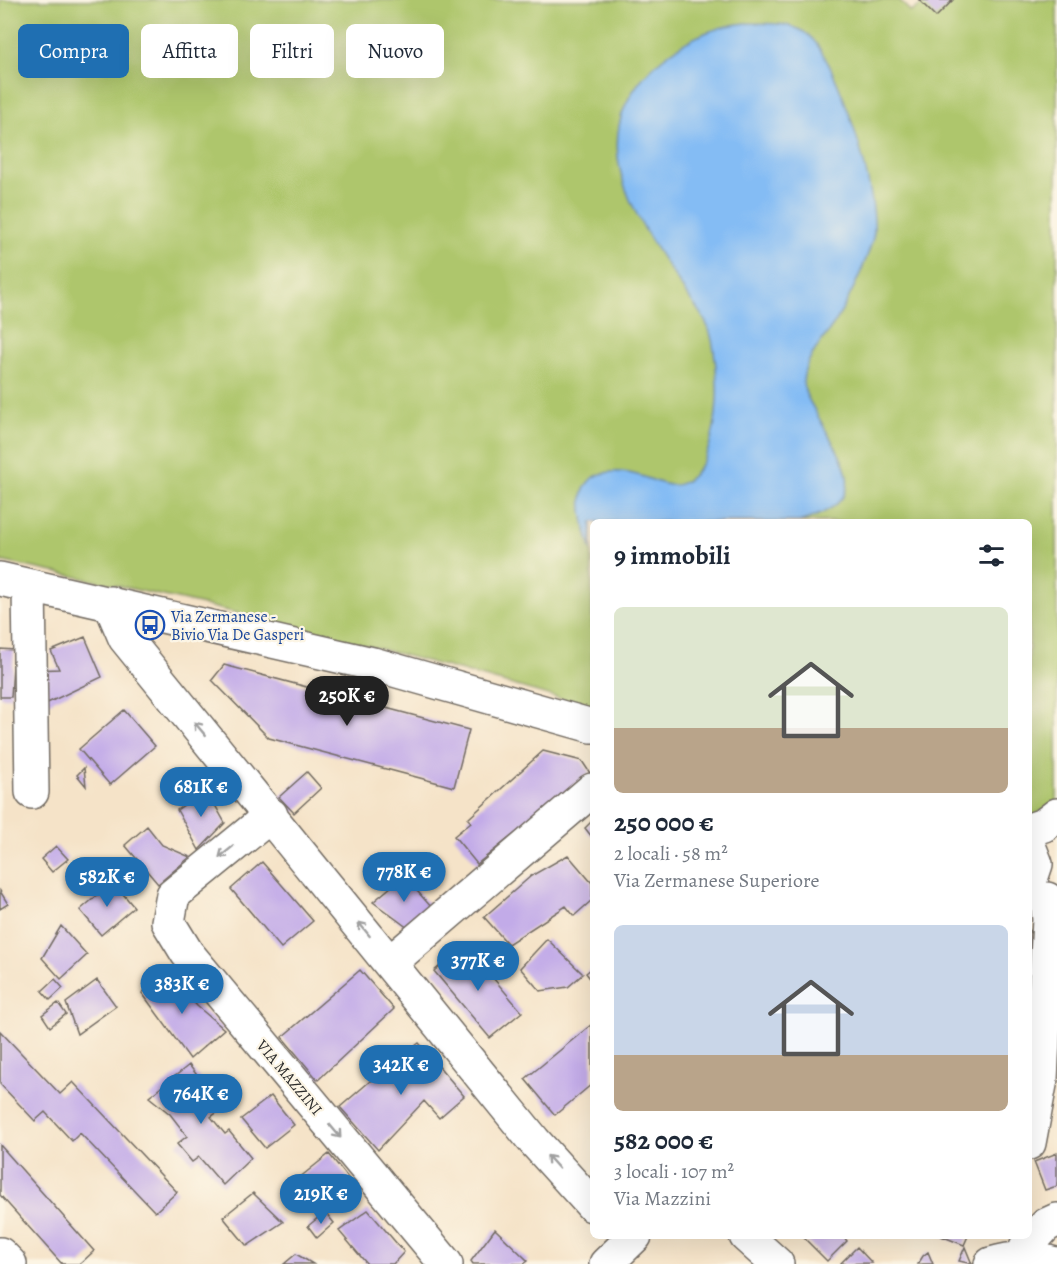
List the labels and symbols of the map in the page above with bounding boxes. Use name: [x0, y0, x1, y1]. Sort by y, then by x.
place label: Via Zermanese - Bivio Via De Gasperi: [170, 606, 304, 646]
bus stop icon: Via Zermanese - Bivio Via De Gasperi: [134, 609, 166, 641]
pin: 250K €: [298, 676, 396, 727]
one-way arrow: [194, 721, 207, 737]
pin: 681K €: [152, 767, 250, 818]
one-way arrow: [218, 845, 234, 858]
pin: 778K €: [355, 852, 453, 903]
pin: 582K €: [58, 857, 156, 908]
one-way arrow: [358, 921, 371, 937]
pin: 377K €: [429, 941, 527, 992]
pin: 383K €: [133, 964, 231, 1015]
street label: VIA MAZZINI: [251, 1035, 327, 1120]
pin: 342K €: [352, 1045, 450, 1096]
pin: 764K €: [152, 1074, 250, 1125]
one-way arrow: [328, 1123, 342, 1138]
one-way arrow: [546, 1154, 560, 1169]
pin: 219K €: [272, 1174, 370, 1225]

